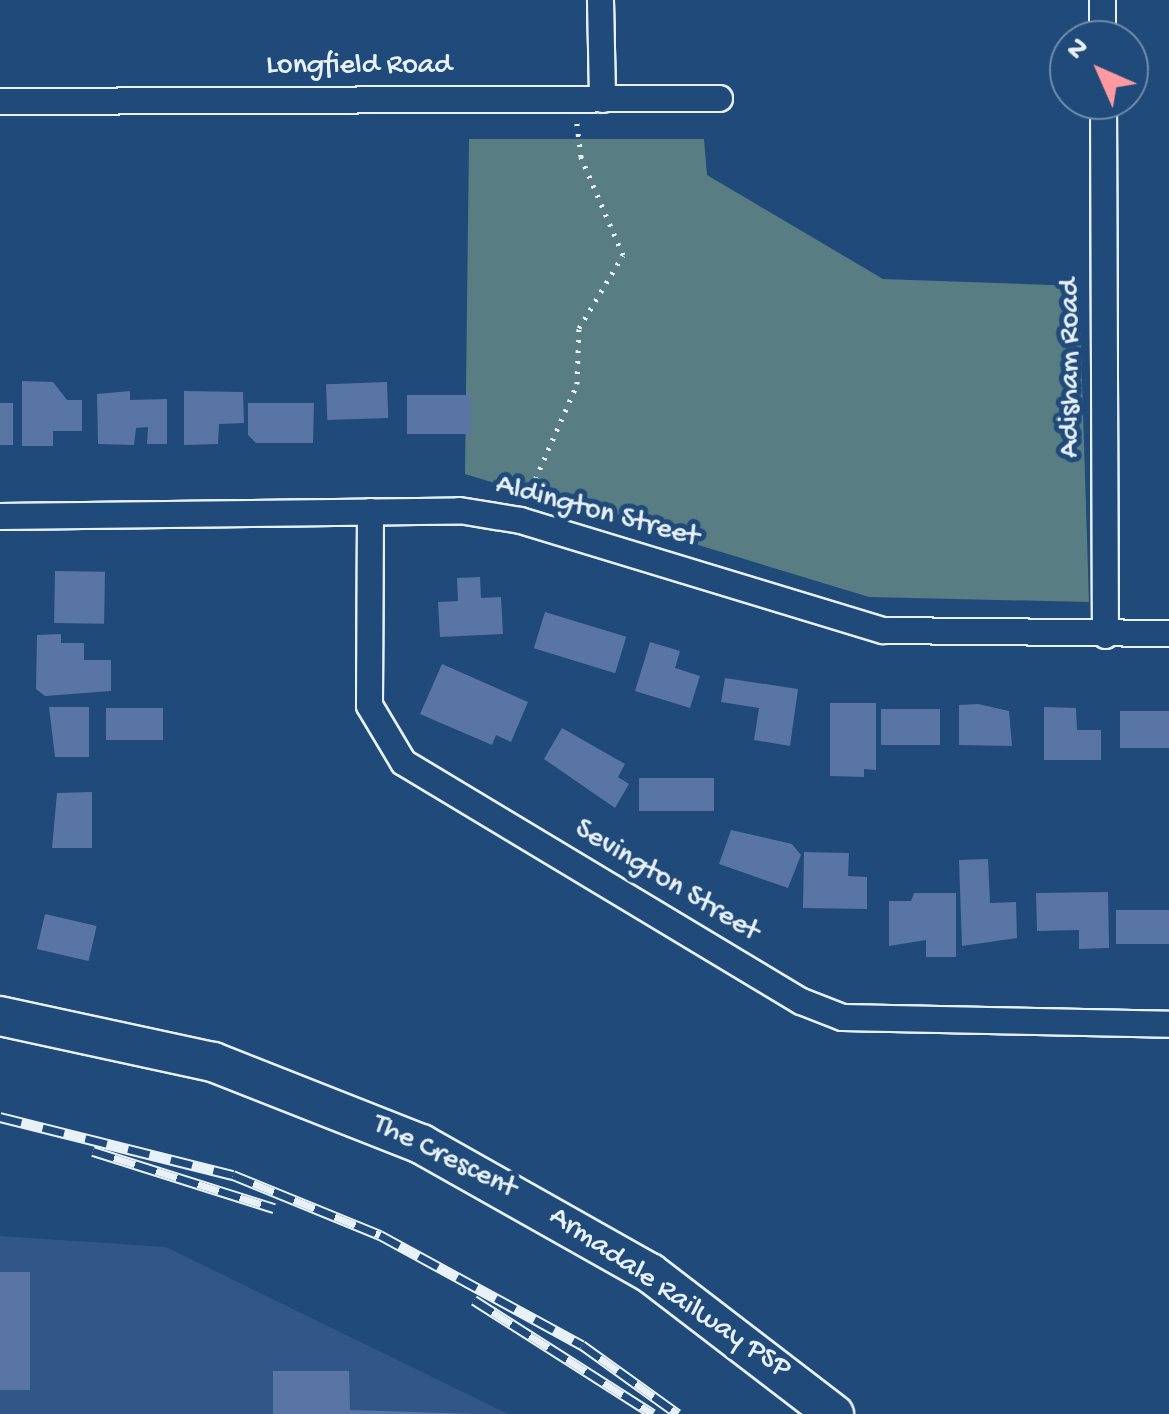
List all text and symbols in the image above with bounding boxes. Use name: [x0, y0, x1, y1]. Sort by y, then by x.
north arrow: [1049, 20, 1149, 120]
text: N: [1061, 32, 1097, 68]
street label: Longfield Road: [266, 49, 452, 85]
street label: Adisham Road: [1054, 278, 1090, 458]
street label: Aldington Street: [491, 469, 703, 557]
street label: Sevington Street: [567, 813, 765, 951]
street label: The Crescent: [366, 1108, 522, 1208]
street label: Armadale Railway PSP: [541, 1200, 797, 1388]

